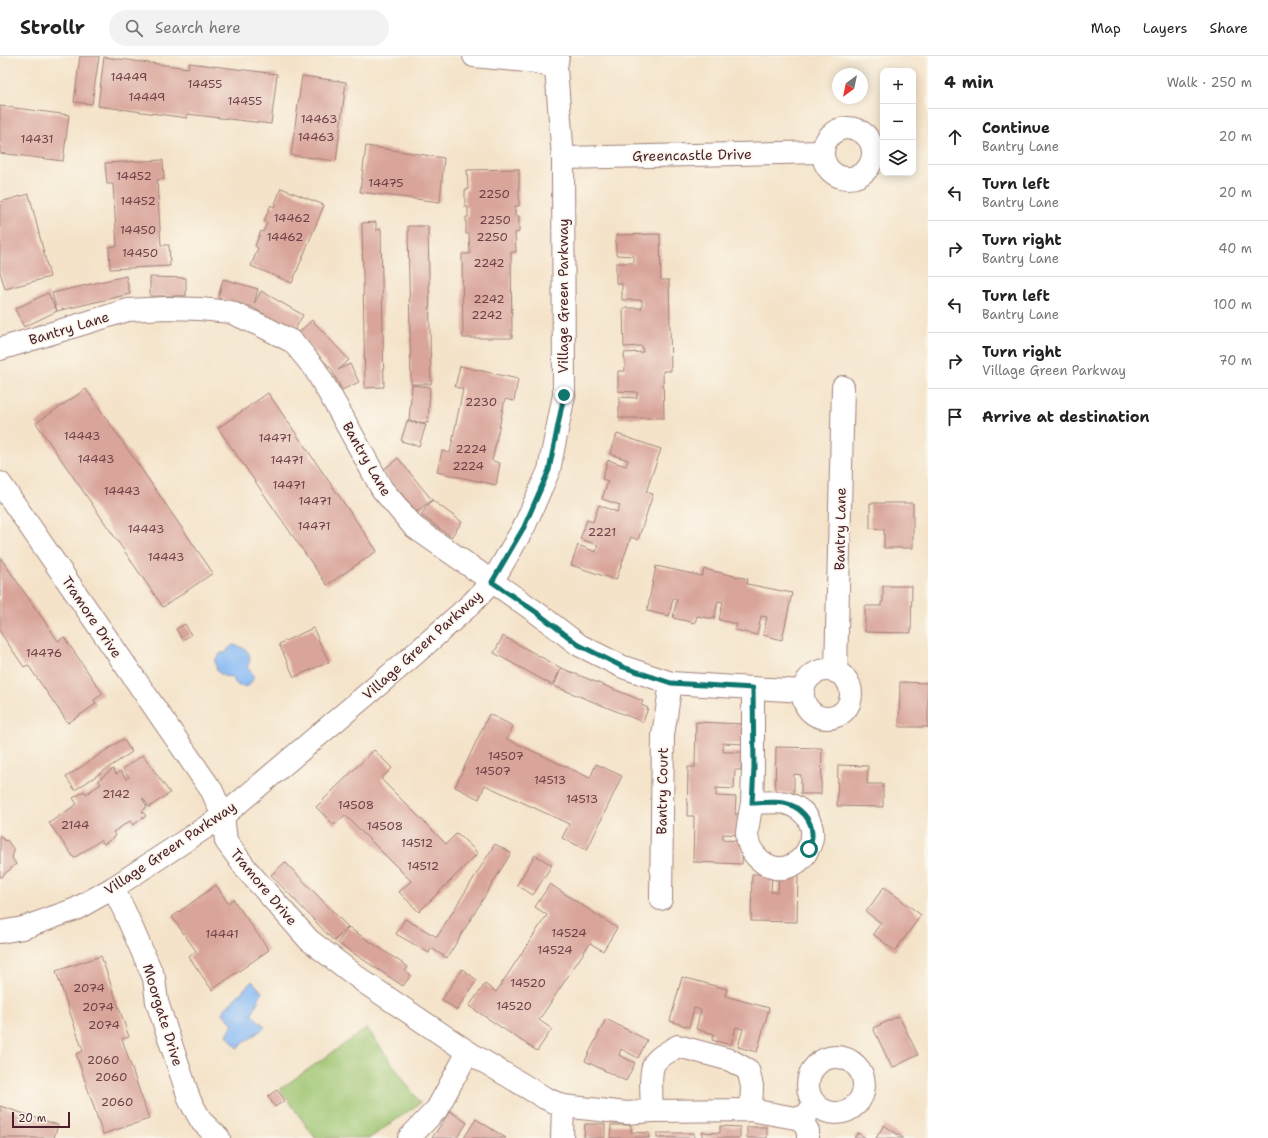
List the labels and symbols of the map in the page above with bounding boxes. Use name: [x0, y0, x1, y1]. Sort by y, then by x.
north arrow: [832, 68, 868, 104]
house number: 14449: [111, 69, 147, 85]
house number: 14455: [188, 76, 222, 92]
house number: 14449: [129, 89, 165, 105]
house number: 14455: [228, 93, 262, 109]
house number: 14463: [301, 111, 337, 127]
house number: 14463: [298, 129, 334, 145]
house number: 14431: [21, 131, 53, 147]
street label: Greencastle Drive: [632, 145, 752, 165]
house number: 14452: [116, 168, 152, 184]
house number: 14475: [368, 175, 404, 191]
house number: 2250: [478, 186, 510, 202]
house number: 14452: [120, 193, 156, 209]
house number: 14462: [274, 210, 310, 226]
house number: 2250: [479, 212, 511, 228]
street label: Village Green Parkway: [554, 218, 572, 374]
house number: 14450: [120, 222, 156, 238]
house number: 14462: [267, 229, 303, 245]
house number: 2250: [476, 229, 508, 245]
house number: 14450: [122, 245, 158, 261]
house number: 2242: [473, 255, 505, 271]
house number: 2242: [473, 291, 505, 307]
street label: Bantry Lane: [27, 307, 111, 349]
house number: 2242: [471, 307, 503, 323]
route end: [555, 386, 573, 404]
house number: 2230: [465, 394, 497, 410]
street label: Bantry Lane: [338, 419, 396, 499]
house number: 14443: [64, 428, 100, 444]
house number: 14471: [259, 430, 291, 446]
house number: 2224: [455, 441, 487, 457]
house number: 14443: [78, 451, 114, 467]
house number: 14471: [271, 452, 303, 468]
house number: 2224: [452, 458, 484, 474]
house number: 14471: [273, 477, 305, 493]
house number: 14443: [104, 483, 140, 499]
street label: Bantry Lane: [830, 487, 850, 571]
house number: 14471: [299, 493, 331, 509]
house number: 14471: [298, 518, 330, 534]
house number: 14443: [128, 521, 164, 537]
house number: 2221: [588, 524, 616, 540]
house number: 14443: [148, 549, 184, 565]
street label: Tramore Drive: [58, 573, 126, 661]
street label: Village Green Parkway: [358, 586, 486, 704]
house number: 14476: [26, 645, 62, 661]
street label: Bantry Court: [652, 747, 672, 835]
house number: 14507: [488, 748, 524, 764]
house number: 14507: [475, 763, 511, 779]
house number: 14513: [534, 772, 566, 788]
house number: 2142: [102, 786, 130, 802]
house number: 14513: [566, 791, 598, 807]
street label: Village Green Parkway: [101, 797, 239, 899]
house number: 14508: [338, 797, 374, 813]
house number: 2144: [61, 817, 89, 833]
house number: 14508: [367, 818, 403, 834]
house number: 14512: [401, 835, 433, 851]
route start: [800, 840, 818, 858]
street label: Tramore Drive: [227, 845, 301, 929]
house number: 14512: [407, 858, 439, 874]
house number: 14524: [551, 925, 587, 941]
house number: 14441: [205, 926, 239, 942]
house number: 14524: [537, 942, 573, 958]
street label: Moorgate Drive: [139, 962, 187, 1068]
house number: 14520: [510, 975, 546, 991]
house number: 2074: [73, 980, 105, 996]
house number: 14520: [496, 998, 532, 1014]
house number: 2074: [82, 999, 114, 1015]
house number: 2074: [88, 1017, 120, 1033]
house number: 2060: [87, 1052, 119, 1068]
house number: 2060: [95, 1069, 127, 1085]
house number: 2060: [101, 1094, 133, 1110]
scale bar: [12, 1110, 70, 1129]

